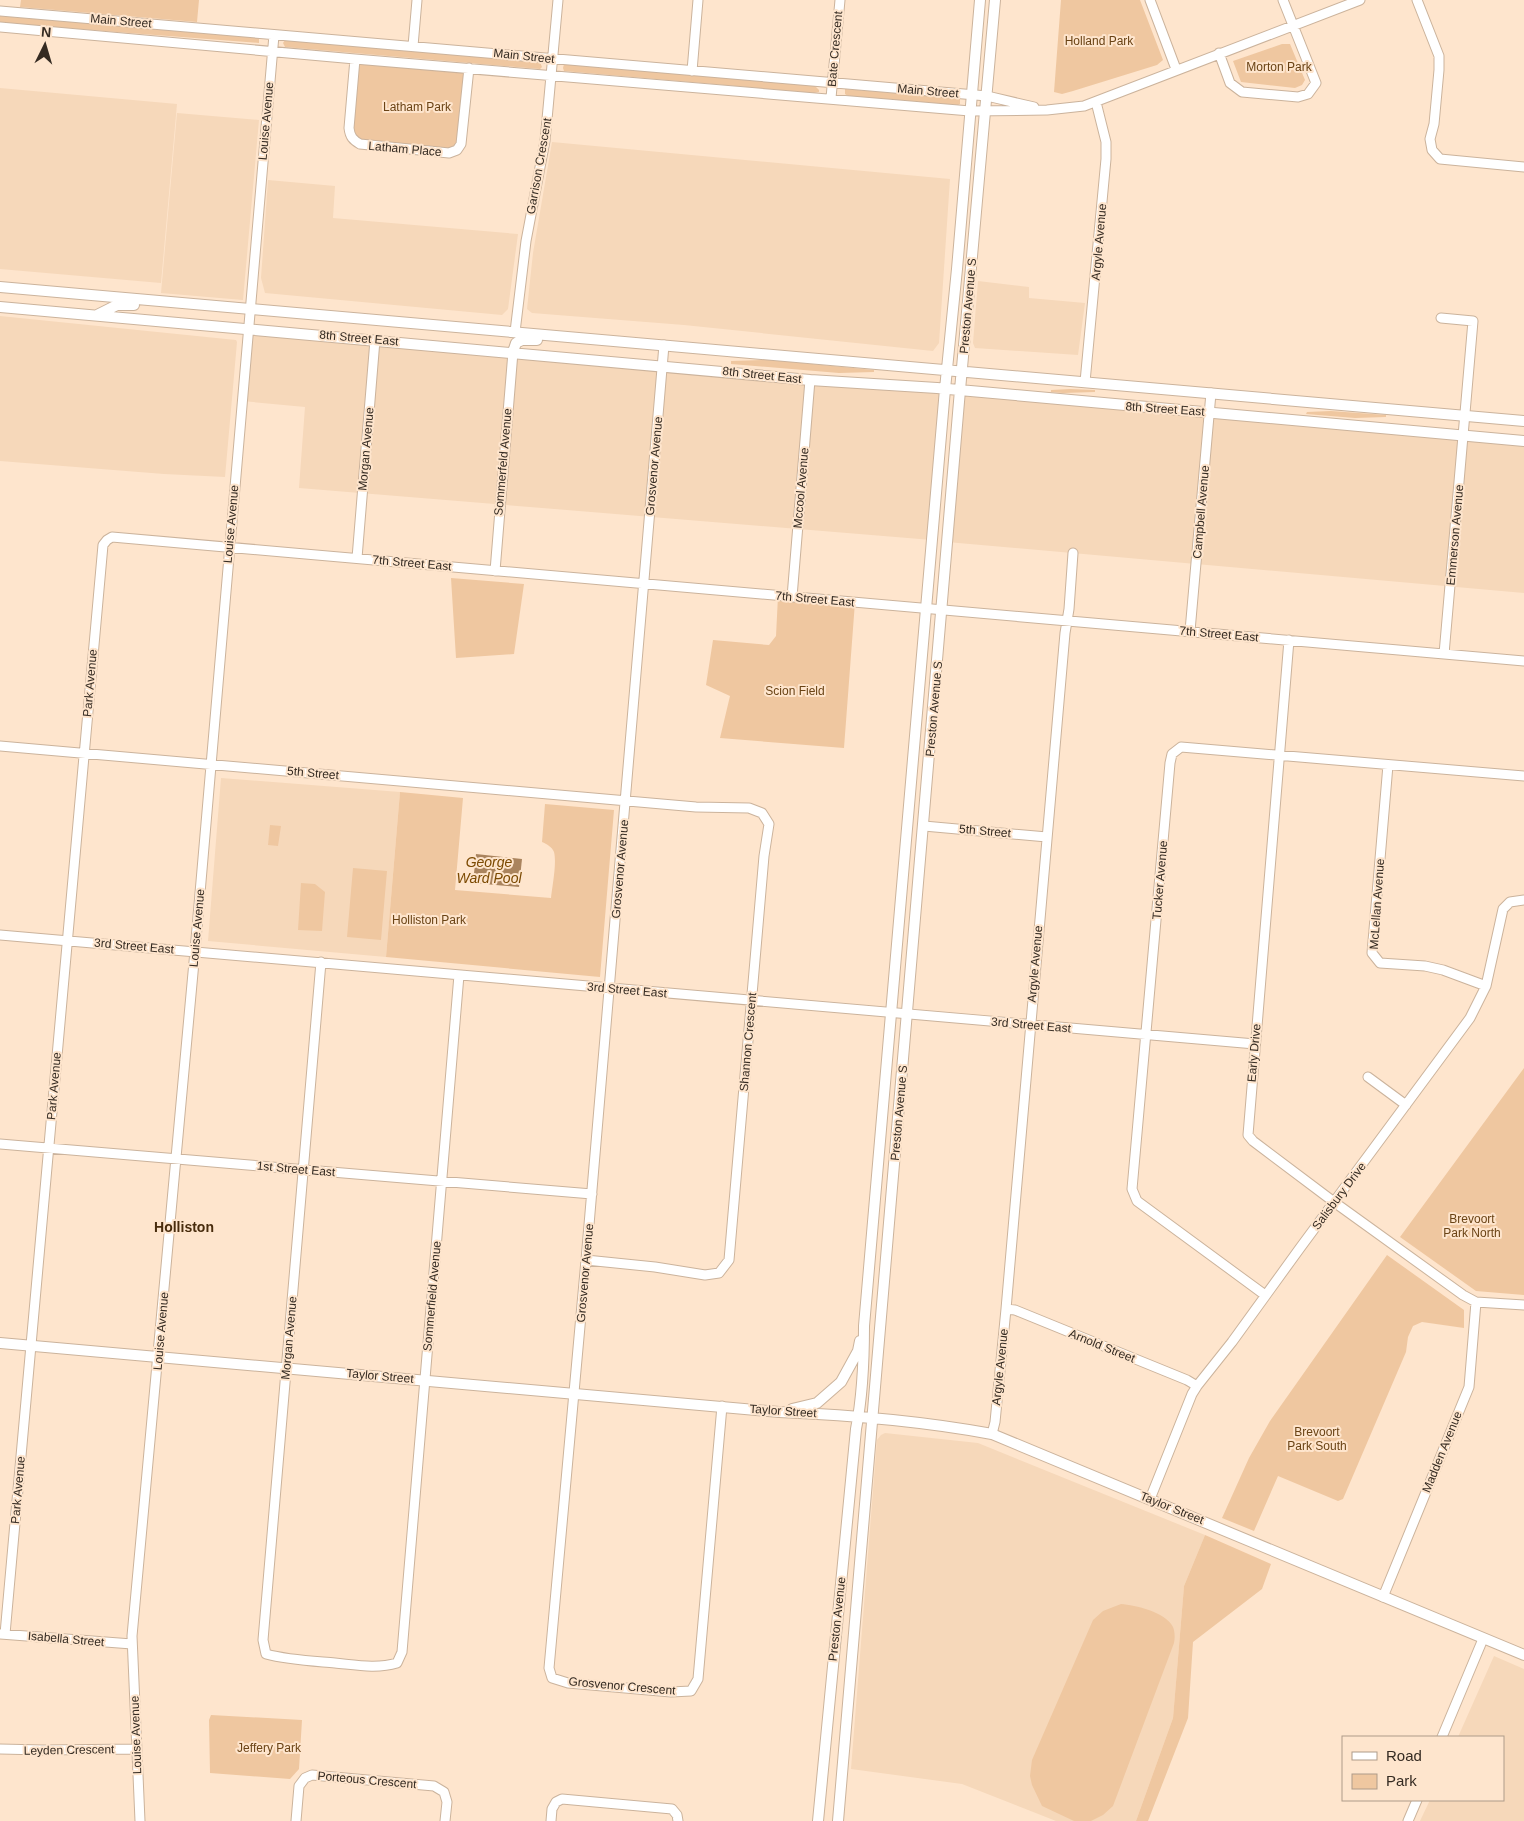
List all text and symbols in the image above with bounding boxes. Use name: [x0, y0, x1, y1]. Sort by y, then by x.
street label: Bate Crescent: [825, 10, 845, 87]
street label: Main Street: [90, 11, 153, 31]
north arrow: [20, 20, 70, 70]
text: N: [40, 24, 52, 40]
park label: Holland Park: [1065, 34, 1134, 48]
street label: Main Street: [493, 46, 556, 66]
park label: Morton Park: [1246, 60, 1313, 74]
street label: Louise Avenue: [256, 81, 276, 161]
street label: Main Street: [897, 81, 960, 101]
park label: Latham Park: [383, 100, 452, 114]
street label: Garrison Crescent: [524, 116, 554, 215]
street label: Latham Place: [368, 139, 442, 159]
street label: Argyle Avenue: [1089, 203, 1109, 281]
street label: Preston Avenue S: [957, 258, 979, 354]
street label: 8th Street East: [319, 328, 400, 348]
street label: 8th Street East: [722, 364, 803, 386]
street label: 8th Street East: [1125, 399, 1206, 419]
street label: Morgan Avenue: [355, 406, 377, 491]
street label: Sommerfeld Avenue: [491, 407, 515, 516]
street label: Grosvenor Avenue: [643, 416, 665, 516]
street label: Mccool Avenue: [790, 447, 812, 529]
street label: Campbell Avenue: [1190, 464, 1212, 559]
street label: Louise Avenue: [221, 484, 241, 564]
street label: Emmerson Avenue: [1444, 484, 1466, 586]
street label: 7th Street East: [372, 553, 453, 573]
street label: 7th Street East: [775, 589, 856, 609]
street label: 7th Street East: [1179, 624, 1260, 644]
street label: Park Avenue: [80, 648, 100, 717]
street label: Preston Avenue S: [923, 661, 945, 757]
park label: Scion Field: [765, 684, 825, 698]
street label: 5th Street: [286, 764, 340, 782]
street label: Grosvenor Avenue: [609, 819, 631, 919]
street label: 5th Street: [958, 822, 1012, 840]
street label: Tucker Avenue: [1150, 840, 1170, 920]
water label: George Ward Pool: [456, 854, 522, 886]
street label: McLellan Avenue: [1367, 858, 1387, 950]
street label: Louise Avenue: [187, 888, 207, 968]
park label: Holliston Park: [392, 913, 467, 927]
street label: Argyle Avenue: [1025, 925, 1045, 1003]
street label: 3rd Street East: [94, 936, 175, 957]
street label: 3rd Street East: [587, 980, 668, 1001]
street label: Shannon Crescent: [737, 991, 759, 1092]
street label: 3rd Street East: [991, 1015, 1072, 1036]
street label: Early Drive: [1244, 1023, 1264, 1083]
street label: Park Avenue: [44, 1051, 64, 1120]
street label: Preston Avenue S: [888, 1065, 910, 1161]
street label: 1st Street East: [256, 1159, 336, 1179]
street label: Salisbury Drive: [1309, 1159, 1369, 1232]
park label: Brevoort Park North: [1443, 1212, 1501, 1240]
district label: Holliston: [154, 1219, 214, 1235]
street label: Grosvenor Avenue: [574, 1223, 596, 1323]
street label: Sommerfield Avenue: [420, 1240, 444, 1352]
street label: Louise Avenue: [151, 1291, 171, 1371]
street label: Morgan Avenue: [278, 1295, 300, 1380]
street label: Arnold Street: [1067, 1326, 1138, 1366]
street label: Argyle Avenue: [989, 1328, 1011, 1406]
street label: Taylor Street: [346, 1366, 415, 1386]
street label: Taylor Street: [749, 1402, 818, 1420]
street label: Madden Avenue: [1419, 1409, 1465, 1495]
park label: Brevoort Park South: [1287, 1425, 1347, 1453]
street label: Park Avenue: [8, 1455, 28, 1524]
street label: Taylor Street: [1138, 1489, 1206, 1527]
street label: Preston Avenue: [826, 1576, 848, 1662]
street label: Isabella Street: [27, 1629, 105, 1649]
street label: Grosvenor Crescent: [568, 1674, 677, 1698]
street label: Louise Avenue: [128, 1695, 144, 1774]
legend: [1342, 1736, 1504, 1801]
park label: Jeffery Park: [237, 1741, 302, 1755]
street label: Leyden Crescent: [24, 1742, 115, 1758]
text: Road: [1386, 1747, 1422, 1764]
street label: Porteous Crescent: [317, 1769, 418, 1791]
text: Park: [1386, 1772, 1417, 1789]

